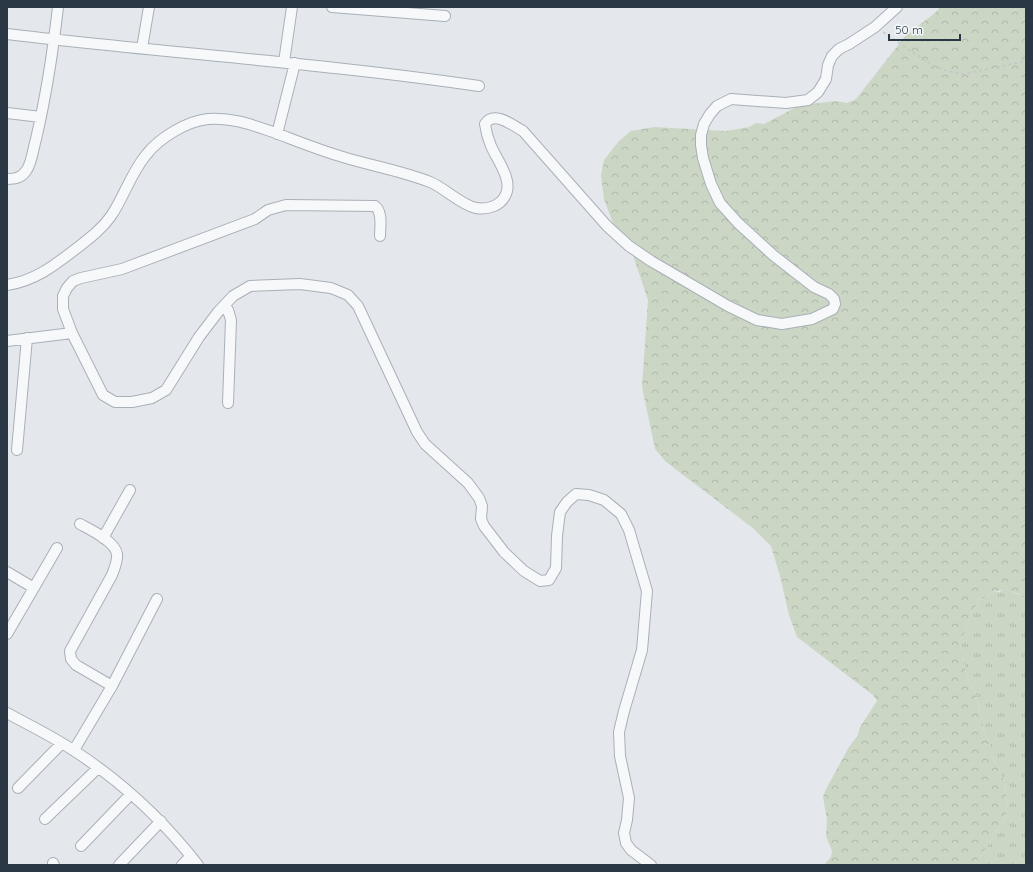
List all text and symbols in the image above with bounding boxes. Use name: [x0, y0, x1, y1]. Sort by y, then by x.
scale bar: [889, 16, 960, 42]
text: 50 m: [895, 22, 923, 37]

